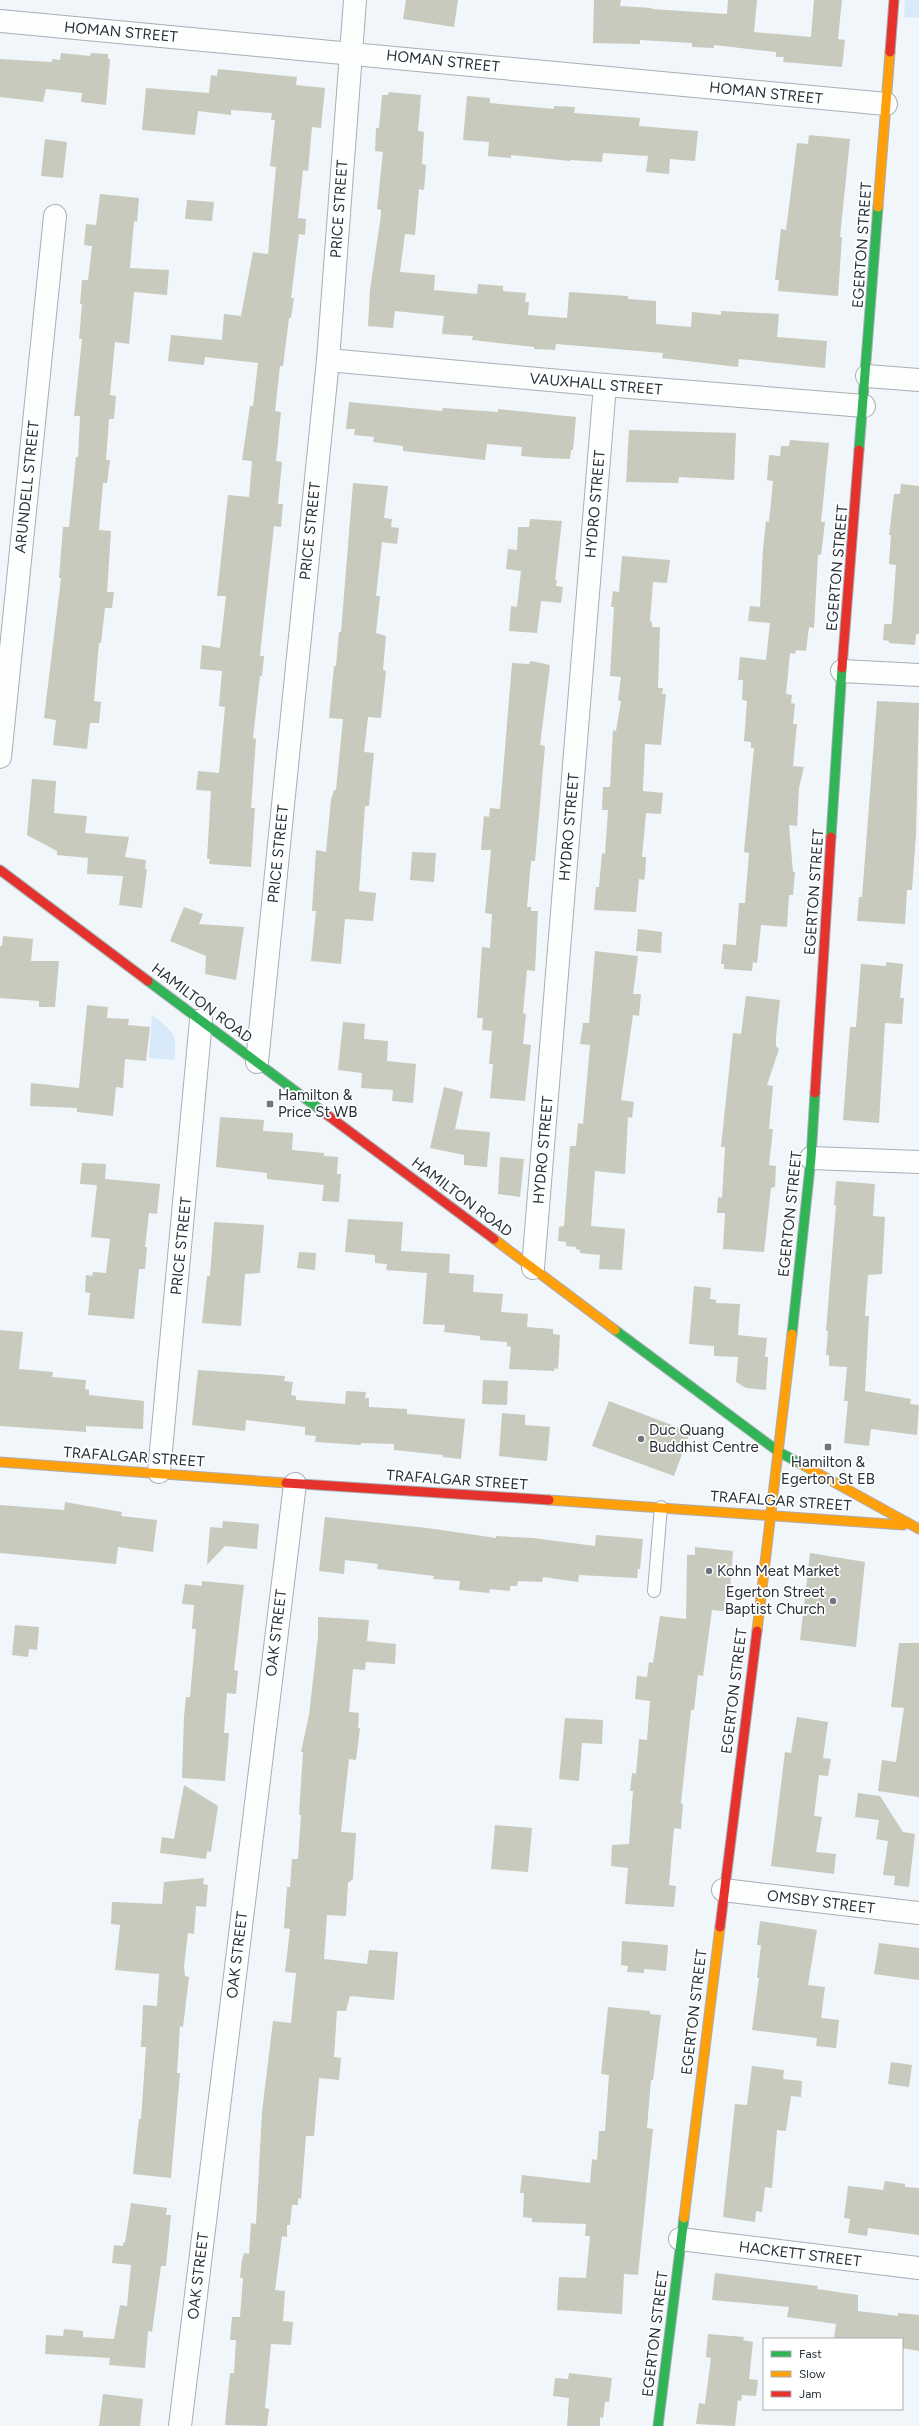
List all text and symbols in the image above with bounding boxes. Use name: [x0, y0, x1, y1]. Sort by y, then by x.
street label: HOMAN STREET: [63, 18, 179, 46]
street label: HOMAN STREET: [385, 46, 501, 76]
street label: HOMAN STREET: [708, 78, 824, 108]
street label: PRICE STREET: [327, 159, 351, 259]
street label: EGERTON STREET: [849, 180, 875, 309]
street label: VAUXHALL STREET: [529, 369, 664, 399]
street label: ARUNDELL STREET: [11, 419, 43, 554]
street label: HYDRO STREET: [581, 449, 609, 559]
street label: PRICE STREET: [296, 480, 324, 581]
street label: EGERTON STREET: [823, 503, 852, 632]
street label: HYDRO STREET: [555, 772, 583, 882]
street label: PRICE STREET: [264, 803, 292, 904]
street label: EGERTON STREET: [801, 827, 827, 956]
street label: HAMILTON ROAD: [148, 959, 256, 1047]
place label: Hamilton & Price St WB: [278, 1086, 357, 1121]
street label: HYDRO STREET: [529, 1095, 557, 1205]
marker: Hamilton & Price St WB: [265, 1099, 275, 1109]
street label: EGERTON STREET: [774, 1149, 806, 1278]
street label: HAMILTON ROAD: [408, 1153, 516, 1241]
street label: PRICE STREET: [167, 1195, 195, 1296]
place label: Duc Quang Buddhist Centre: [649, 1421, 759, 1456]
marker: Duc Quang Buddhist Centre: [636, 1434, 646, 1444]
marker: Hamilton & Egerton St EB: [823, 1442, 833, 1452]
street label: TRAFALGAR STREET: [63, 1443, 206, 1471]
place label: Hamilton & Egerton St EB: [781, 1453, 875, 1488]
street label: TRAFALGAR STREET: [386, 1466, 529, 1494]
street label: TRAFALGAR STREET: [710, 1487, 853, 1515]
place label: Kohn Meat Market: [717, 1562, 840, 1580]
marker: Kohn Meat Market: [704, 1566, 714, 1576]
place label: Egerton Street Baptist Church: [725, 1583, 825, 1618]
street label: OAK STREET: [262, 1588, 290, 1678]
marker: Egerton Street Baptist Church: [828, 1596, 838, 1606]
street label: EGERTON STREET: [717, 1626, 751, 1755]
street label: OMSBY STREET: [766, 1886, 877, 1918]
street label: OAK STREET: [223, 1910, 251, 2000]
street label: EGERTON STREET: [677, 1947, 711, 2076]
street label: OAK STREET: [184, 2231, 212, 2321]
street label: HACKETT STREET: [738, 2238, 863, 2271]
street label: EGERTON STREET: [638, 2269, 672, 2398]
legend: [763, 2338, 903, 2410]
text: Fast: [799, 2347, 822, 2361]
text: Slow: [799, 2367, 826, 2381]
text: Jam: [799, 2387, 822, 2401]

